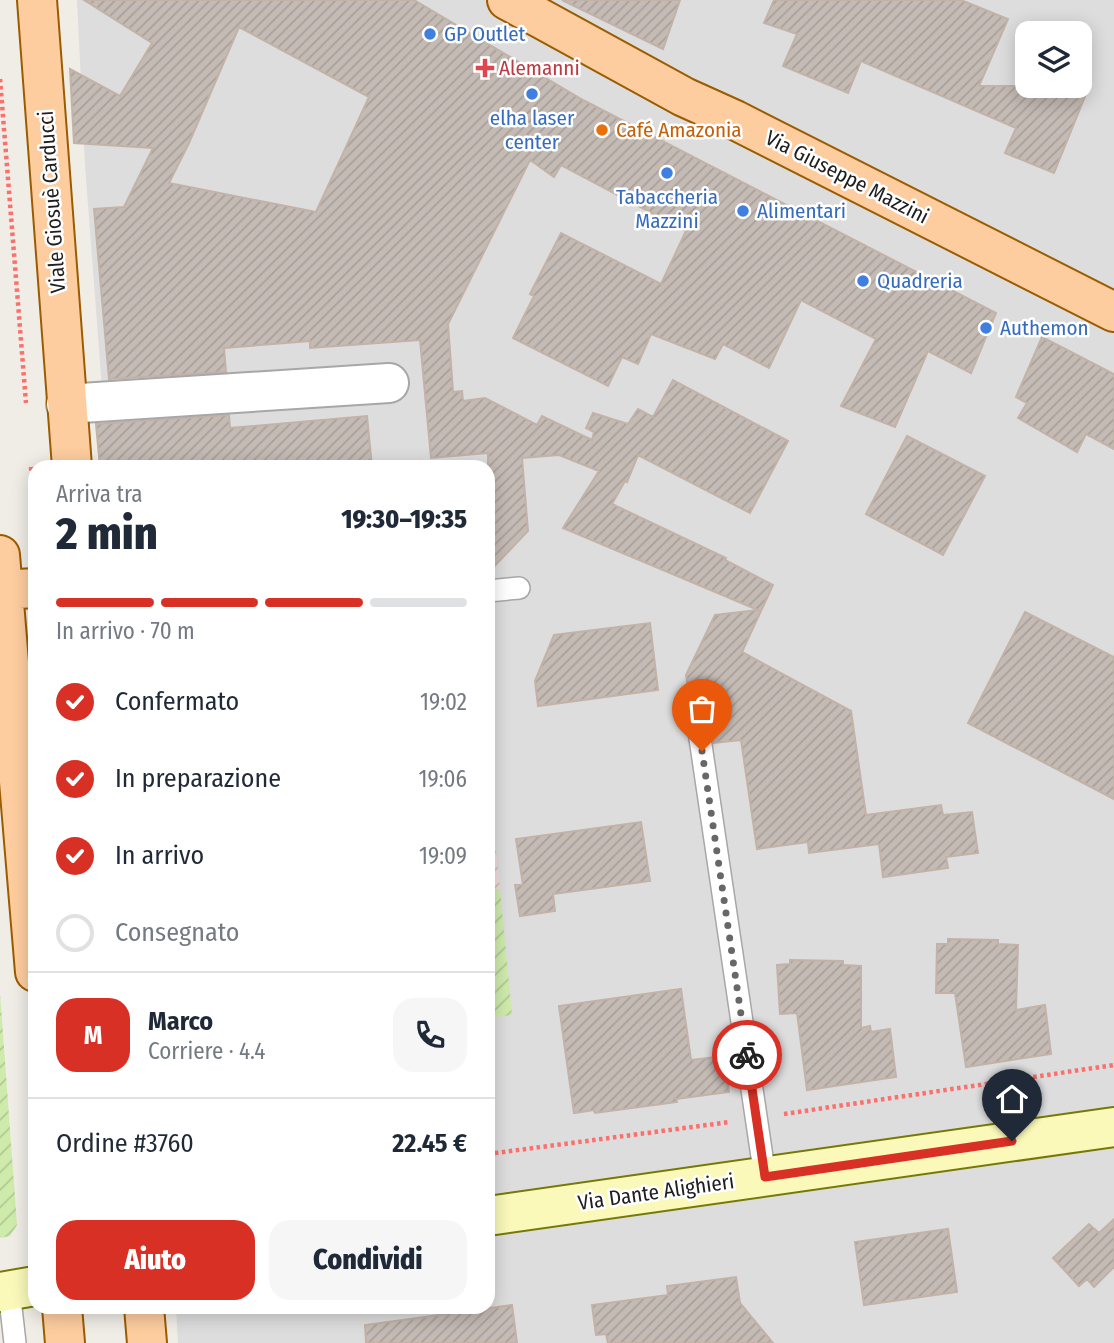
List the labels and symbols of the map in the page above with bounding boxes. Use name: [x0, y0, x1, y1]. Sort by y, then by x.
place label: GP Outlet: [444, 21, 526, 47]
marker: GP Outlet: [422, 26, 438, 42]
place label: Alemanni: [499, 55, 580, 81]
marker: Alemanni: [477, 60, 493, 76]
marker: elha laser center: [524, 86, 540, 102]
place label: elha laser center: [490, 105, 575, 155]
street label: Viale Giosuè Carducci: [33, 110, 71, 294]
place label: Café Amazonia: [616, 117, 742, 143]
marker: Café Amazonia: [594, 122, 610, 138]
street label: Via Giuseppe Mazzini: [761, 125, 933, 229]
marker: Tabaccheria Mazzini: [659, 165, 675, 181]
place label: Tabaccheria Mazzini: [616, 184, 718, 234]
place label: Alimentari: [757, 198, 846, 224]
marker: Alimentari: [735, 203, 751, 219]
place label: Quadreria: [877, 268, 963, 294]
marker: Quadreria: [855, 273, 871, 289]
place label: Authemon: [1000, 315, 1089, 341]
marker: Authemon: [978, 320, 994, 336]
pin: [672, 679, 732, 751]
courier: [712, 1020, 782, 1090]
pin: [982, 1069, 1042, 1141]
street label: Via Dante Alighieri: [576, 1168, 736, 1216]

